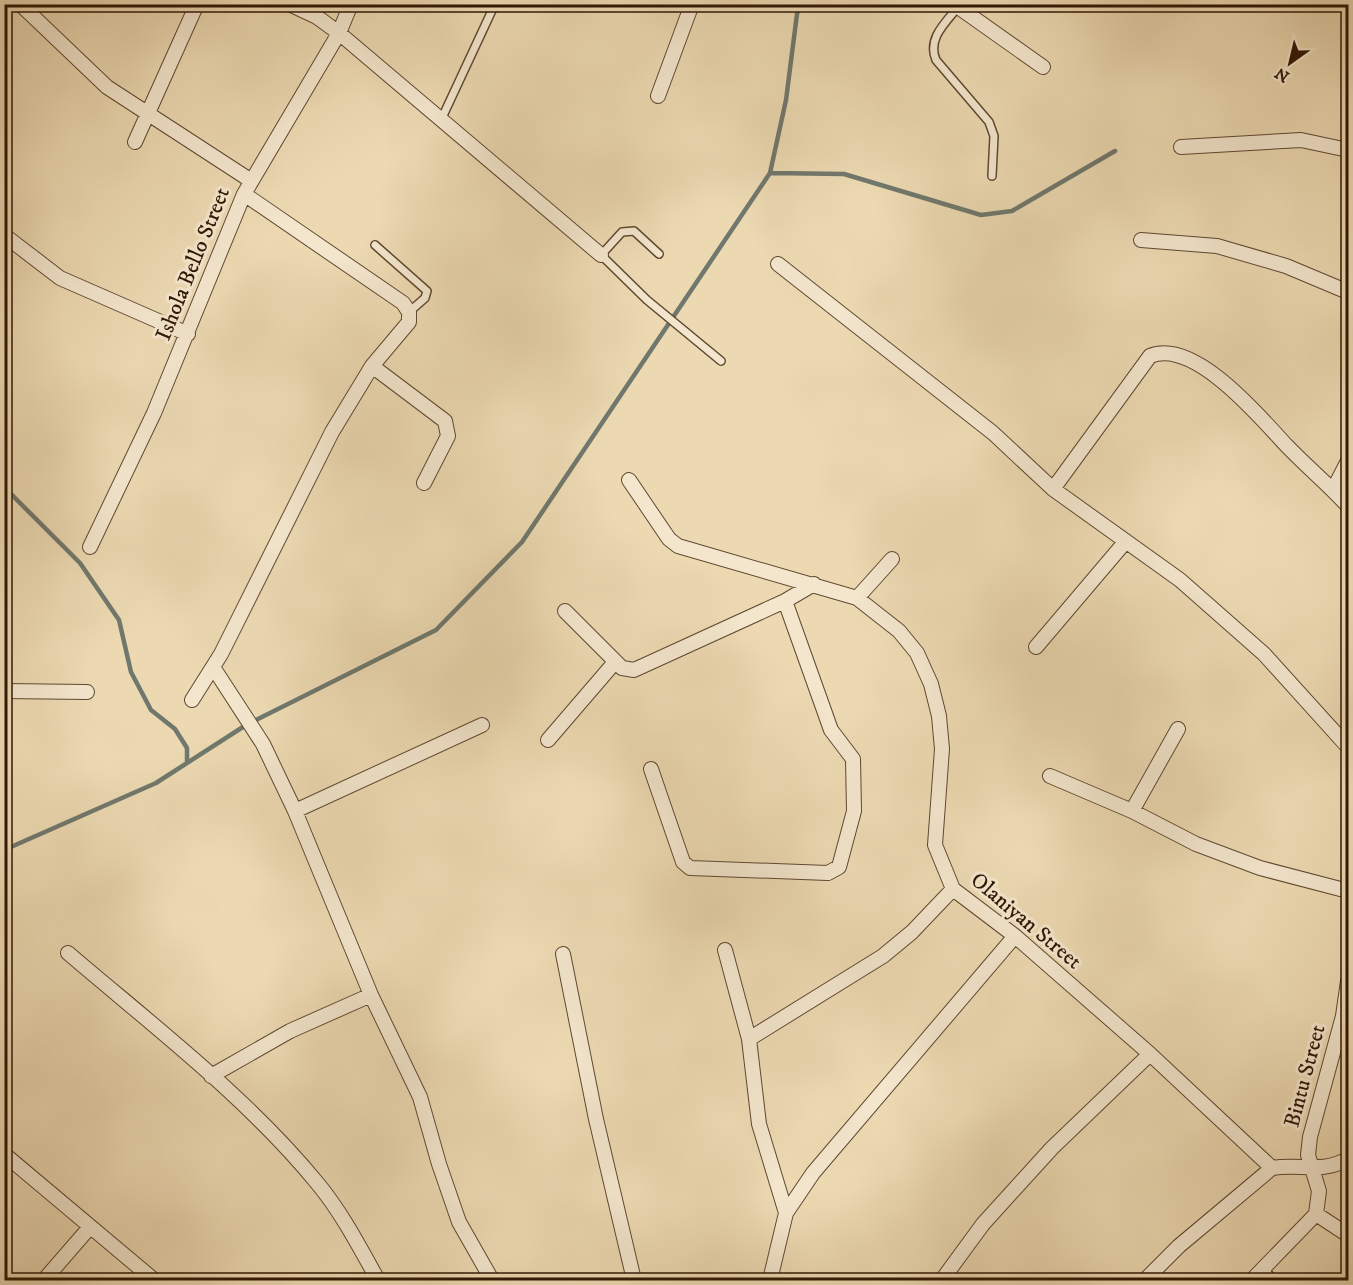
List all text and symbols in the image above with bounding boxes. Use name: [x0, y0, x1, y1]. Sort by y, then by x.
north arrow: [1260, 33, 1320, 93]
text: N: [1271, 63, 1293, 87]
street label: Ishola Bello Street: [150, 183, 236, 345]
street label: Olaniyan Street: [965, 867, 1087, 975]
street label: Bintu Street: [1278, 1022, 1332, 1130]

